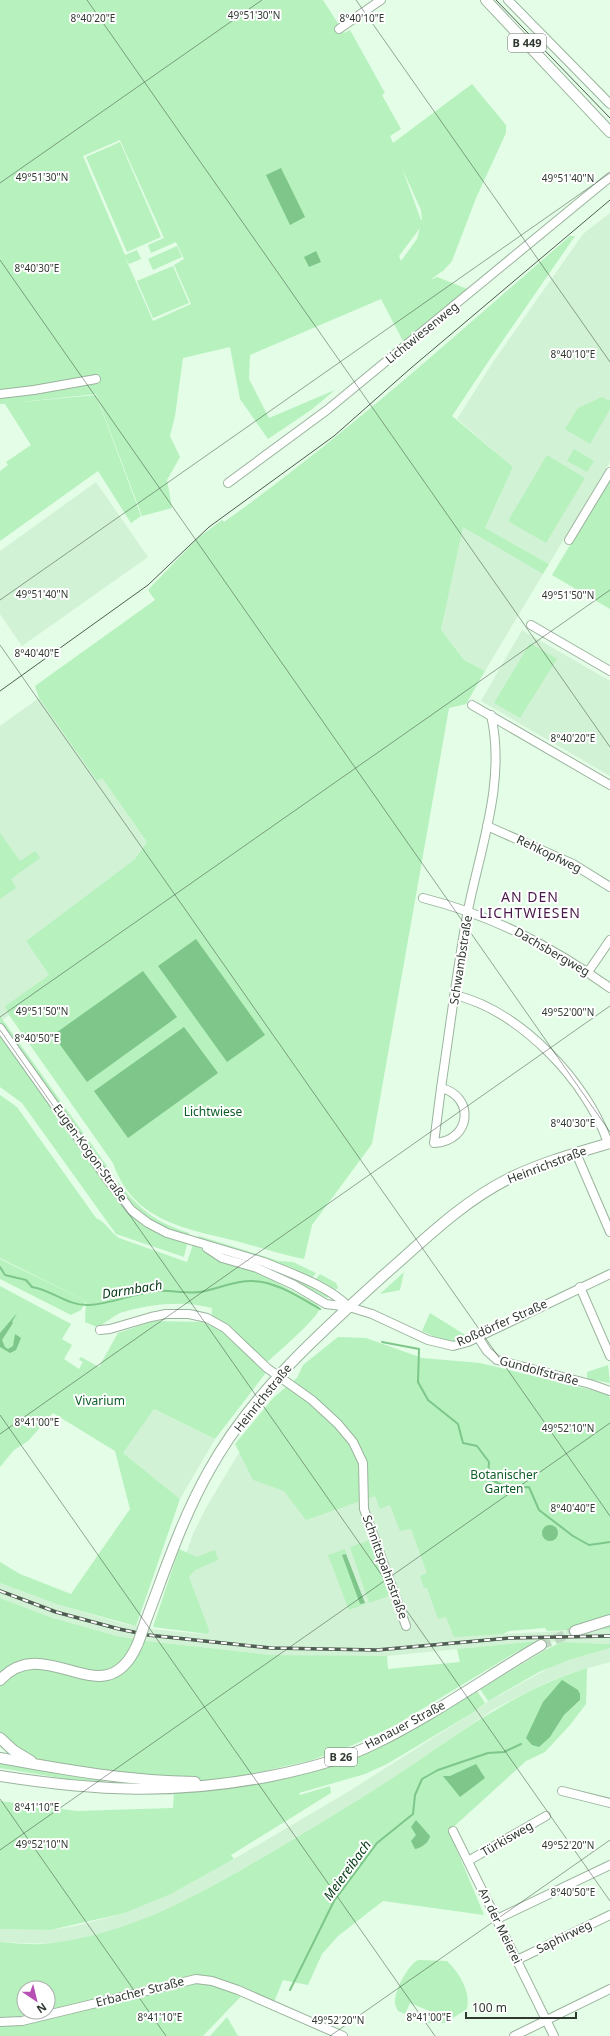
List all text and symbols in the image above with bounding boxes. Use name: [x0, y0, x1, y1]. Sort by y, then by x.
text: 49°51'30"N: [228, 8, 280, 22]
text: 8°40'20"E: [71, 11, 115, 25]
text: 8°40'10"E: [340, 11, 384, 25]
road number: B 449: [508, 34, 546, 52]
text: 49°51'30"N: [16, 170, 68, 184]
text: 49°51'40"N: [542, 171, 594, 185]
text: 8°40'30"E: [15, 261, 59, 275]
street label: Lichtwiesenweg: [381, 298, 462, 367]
text: 8°40'10"E: [551, 347, 595, 361]
text: 49°51'40"N: [16, 587, 68, 601]
text: 49°51'50"N: [542, 588, 594, 602]
text: 8°40'40"E: [15, 646, 59, 660]
text: 8°40'20"E: [551, 731, 595, 745]
street label: Rehkopfweg: [514, 830, 585, 877]
district label: AN DEN LICHTWIESEN: [479, 887, 581, 922]
street label: Schwambstraße: [445, 914, 476, 1006]
street label: Dachsbergweg: [511, 923, 593, 980]
text: 49°51'50"N: [16, 1004, 68, 1018]
text: 49°52'00"N: [542, 1005, 594, 1019]
text: 8°40'50"E: [15, 1031, 59, 1045]
street label: Eugen-Kogon-Straße: [49, 1100, 132, 1205]
park label: Lichtwiese: [184, 1103, 243, 1120]
text: 8°40'30"E: [551, 1116, 595, 1130]
street label: Heinrichstraße: [505, 1142, 589, 1187]
water label: Darmbach: [100, 1275, 164, 1303]
street label: Roßdörfer Straße: [454, 1295, 550, 1350]
street label: Gundolfstraße: [498, 1352, 581, 1389]
street label: Heinrichstraße: [230, 1360, 296, 1435]
park label: Vivarium: [75, 1392, 125, 1409]
text: 8°41'00"E: [15, 1415, 59, 1429]
text: 49°52'10"N: [542, 1421, 594, 1435]
park label: Botanischer Garten: [470, 1466, 538, 1497]
text: 8°40'40"E: [551, 1501, 595, 1515]
street label: Schnittspahnstraße: [359, 1512, 412, 1621]
street label: Hanauer Straße: [362, 1696, 448, 1753]
road number: B 26: [325, 1748, 357, 1766]
text: 8°41'10"E: [15, 1800, 59, 1814]
street label: Türkisweg: [478, 1817, 536, 1860]
water label: Meiereibach: [319, 1836, 375, 1904]
text: 49°52'10"N: [16, 1837, 68, 1851]
text: 49°52'20"N: [542, 1838, 594, 1852]
street label: An der Meierei: [475, 1885, 526, 1967]
text: 8°40'50"E: [551, 1885, 595, 1899]
street label: Saphirweg: [533, 1916, 594, 1957]
street label: Erbacher Straße: [94, 1972, 186, 2011]
north arrow: [16, 1980, 56, 2020]
scale bar: [466, 1994, 576, 2020]
text: 100 m: [472, 1999, 507, 2016]
text: N: [34, 2000, 50, 2017]
text: 8°41'10"E: [138, 2010, 182, 2024]
text: 8°41'00"E: [407, 2010, 451, 2024]
text: 49°52'20"N: [312, 2013, 364, 2027]

